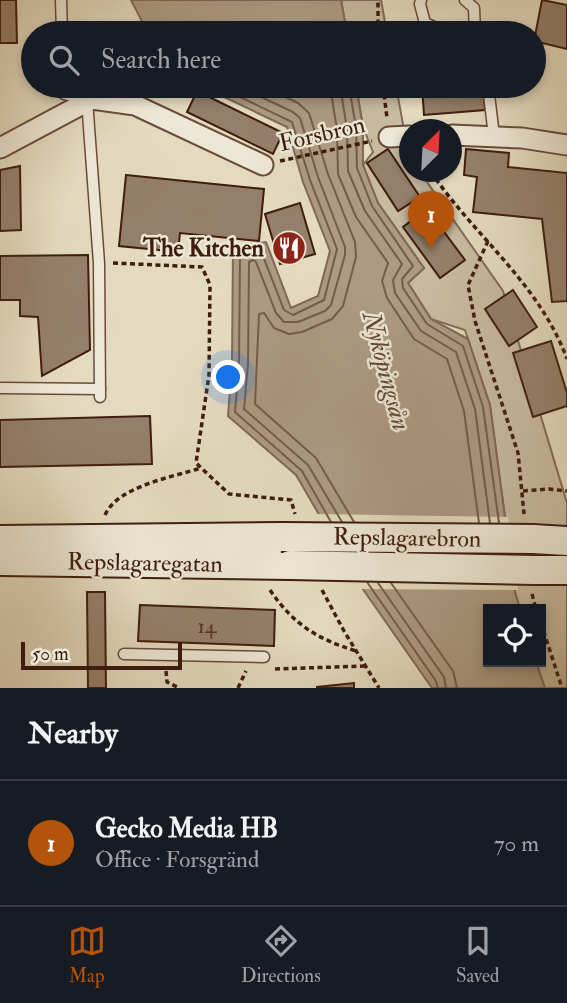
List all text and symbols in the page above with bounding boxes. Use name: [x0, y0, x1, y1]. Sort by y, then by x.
search box: [21, 21, 546, 98]
icon: search: [45, 41, 83, 79]
text: Search here: [101, 44, 221, 76]
street label: Forsbron: [276, 109, 368, 159]
north arrow: [399, 119, 462, 182]
pin: 1: [408, 191, 454, 249]
restaurant icon: The Kitchen: [270, 229, 308, 267]
place label: The Kitchen: [142, 233, 265, 264]
water label: Nyköpingsån: [354, 306, 417, 434]
your location: [211, 360, 245, 394]
street label: Repslagarebron: [333, 521, 481, 555]
street label: Repslagaregatan: [67, 546, 223, 580]
map controls: [483, 604, 546, 667]
button: locate: [483, 604, 546, 667]
house number: 14: [198, 613, 218, 640]
scale bar: [21, 639, 182, 671]
text: 50 m: [32, 642, 69, 666]
text: Nearby: [28, 715, 118, 752]
text: Gecko Media HB: [95, 813, 278, 845]
text: 1: [47, 829, 55, 858]
text: 70 m: [494, 829, 539, 858]
text: Office · Forsgränd: [95, 845, 259, 874]
tab: Map: [68, 922, 106, 988]
tab: Directions: [241, 922, 321, 988]
tab: Saved: [456, 922, 499, 988]

